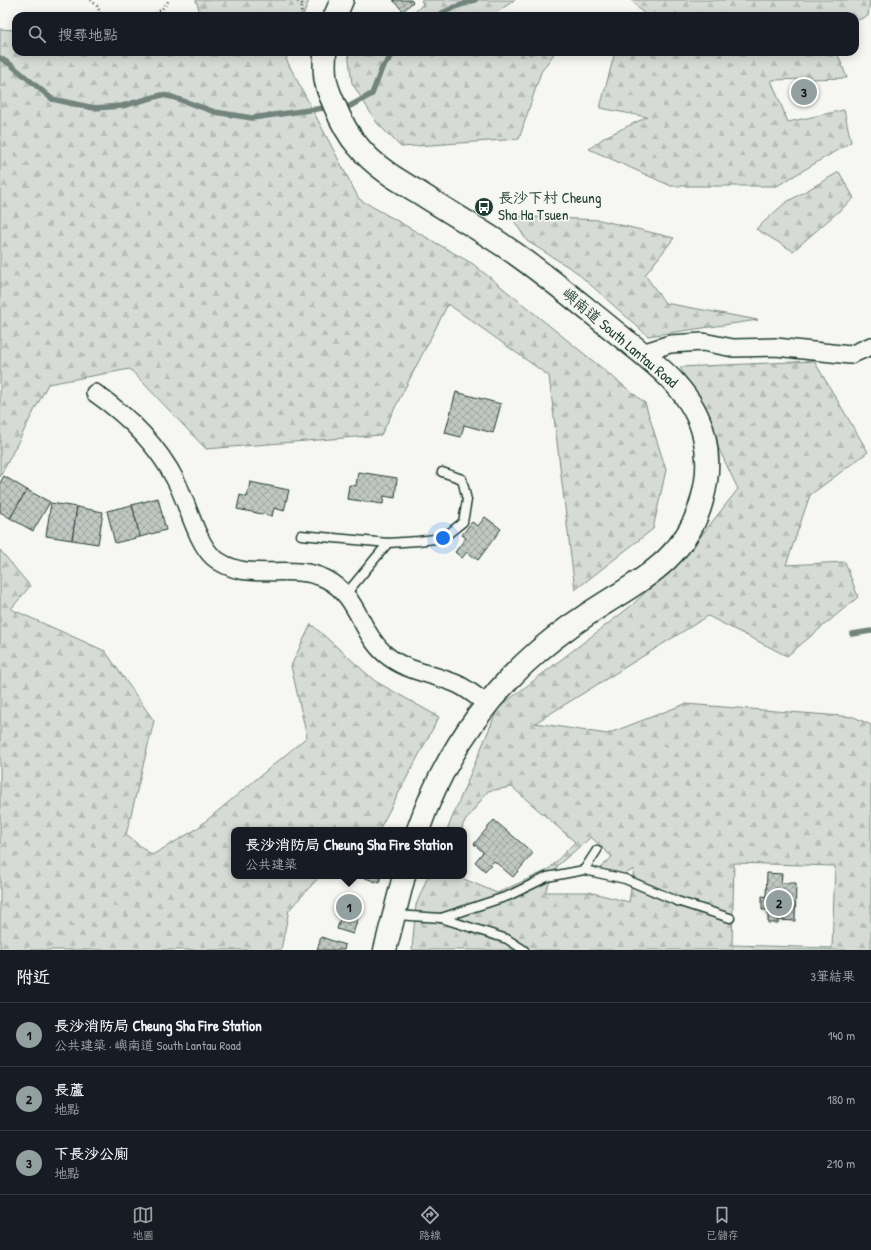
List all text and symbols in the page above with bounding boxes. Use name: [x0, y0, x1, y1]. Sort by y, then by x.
search box: [12, 12, 859, 56]
icon: search: [26, 23, 48, 45]
text: 搜尋地點: [58, 24, 118, 45]
pin: 3: [791, 77, 817, 107]
place label: 長沙下村 Cheung Sha Ha Tsuen: [498, 187, 602, 225]
bus stop icon: 長沙下村 Cheung Sha Ha Tsuen: [473, 196, 495, 218]
street label: 嶼南道 South Lantau Road: [558, 283, 683, 393]
your location: [433, 528, 453, 548]
popup: [231, 827, 467, 879]
text: 長沙消防局 Cheung Sha Fire Station: [245, 834, 453, 855]
text: 公共建築: [245, 855, 297, 873]
pin: 2: [766, 888, 792, 918]
pin: 1: [336, 892, 362, 922]
text: 附近: [16, 965, 50, 988]
text: 3筆結果: [810, 967, 855, 985]
text: 長沙消防局 Cheung Sha Fire Station: [54, 1015, 262, 1036]
text: 1: [27, 1026, 31, 1044]
text: 140 m: [828, 1026, 855, 1044]
text: 公共建築 · 嶼南道 South Lantau Road: [54, 1036, 241, 1054]
text: 長蘆: [54, 1079, 84, 1100]
text: 2: [26, 1090, 32, 1108]
text: 180 m: [827, 1090, 855, 1108]
text: 地點: [54, 1100, 80, 1118]
text: 下長沙公廁: [54, 1143, 129, 1164]
text: 3: [26, 1154, 32, 1172]
text: 210 m: [827, 1154, 855, 1172]
text: 地點: [54, 1164, 80, 1182]
tab: 地圖: [132, 1204, 154, 1242]
tab: 路線: [419, 1204, 441, 1242]
tab: 已儲存: [706, 1204, 739, 1242]

